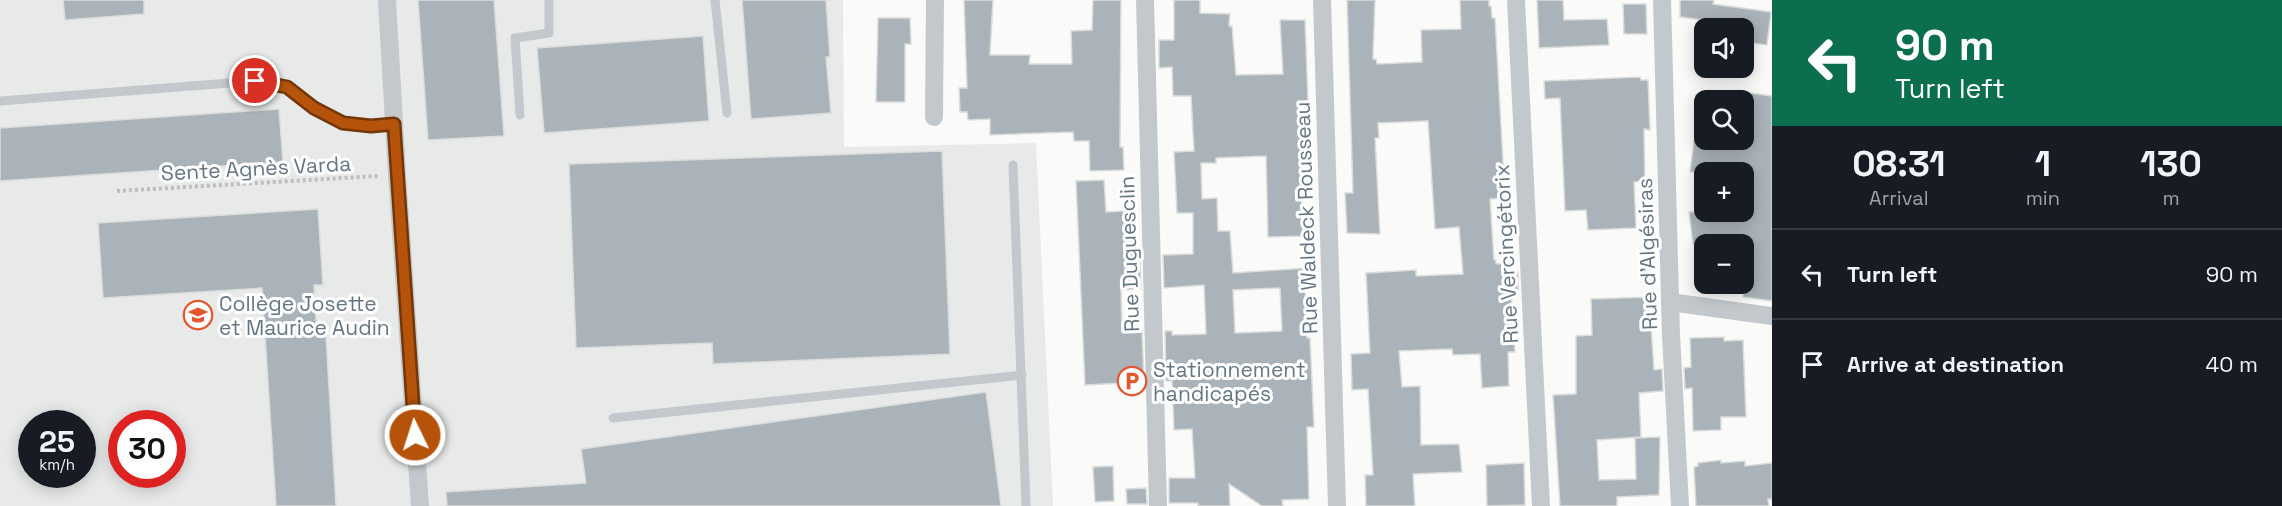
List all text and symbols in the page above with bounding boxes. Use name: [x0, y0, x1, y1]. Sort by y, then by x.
map controls: [1694, 18, 1754, 294]
button: sound: [1694, 18, 1754, 78]
text: 90 m: [1895, 19, 1995, 72]
icon: left: [1796, 24, 1874, 102]
pin: [229, 55, 280, 106]
icon: arrive: [238, 64, 271, 97]
text: Turn left: [1895, 71, 2005, 106]
button: search: [1694, 90, 1754, 150]
street label: Rue Waldeck Rousseau: [1288, 101, 1324, 335]
text: 08:31: [1852, 141, 1945, 187]
text: 1: [2035, 141, 2051, 187]
text: 130: [2140, 141, 2202, 187]
street label: Sente Agnès Varda: [160, 150, 352, 186]
button: +: [1694, 162, 1754, 222]
street label: Rue Vercingétorix: [1488, 164, 1524, 344]
street label: Rue Duguesclin: [1113, 175, 1145, 333]
street label: Rue d'Algésiras: [1631, 178, 1663, 330]
text: Arrival: [1869, 185, 1929, 211]
text: min: [2026, 185, 2060, 211]
text: m: [2162, 185, 2180, 211]
button: −: [1694, 234, 1754, 294]
icon: left: [1796, 258, 1829, 291]
text: Turn left: [1847, 260, 1937, 288]
text: 90 m: [2206, 260, 2258, 288]
place label: Collège Josette et Maurice Audin: [219, 290, 390, 341]
school or university icon: Collège Josette et Maurice Audin: [182, 299, 214, 331]
icon: arrive: [1796, 348, 1829, 381]
text: Arrive at destination: [1847, 350, 2064, 378]
text: 40 m: [2206, 350, 2258, 378]
place label: Stationnement handicapés: [1153, 356, 1306, 407]
parking icon: Stationnement handicapés: [1116, 365, 1148, 397]
position arrow: [383, 403, 447, 467]
speed limit sign: 30: [108, 410, 186, 488]
text: 25: [39, 422, 75, 461]
text: km/h: [39, 455, 75, 474]

